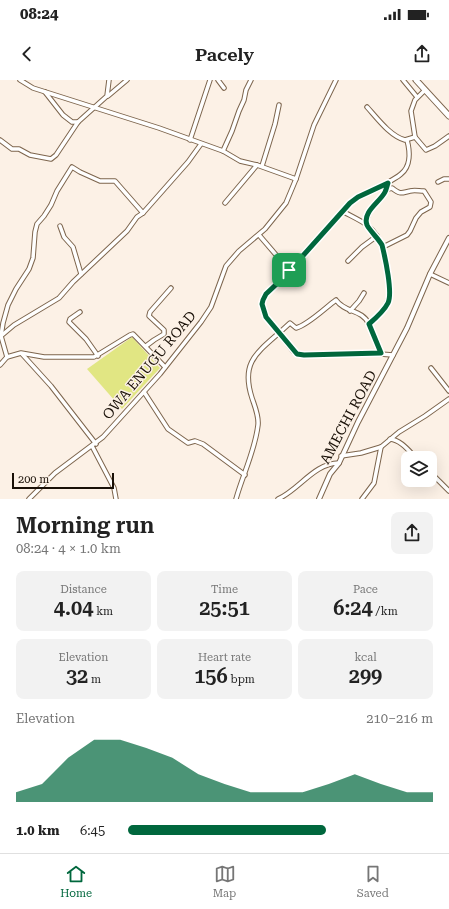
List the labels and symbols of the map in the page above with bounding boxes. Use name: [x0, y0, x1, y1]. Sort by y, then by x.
pin: [272, 253, 306, 287]
street label: OWA ENUGU ROAD: [99, 308, 199, 422]
street label: AMECHI ROAD: [317, 367, 379, 466]
scale bar: [12, 471, 114, 490]

